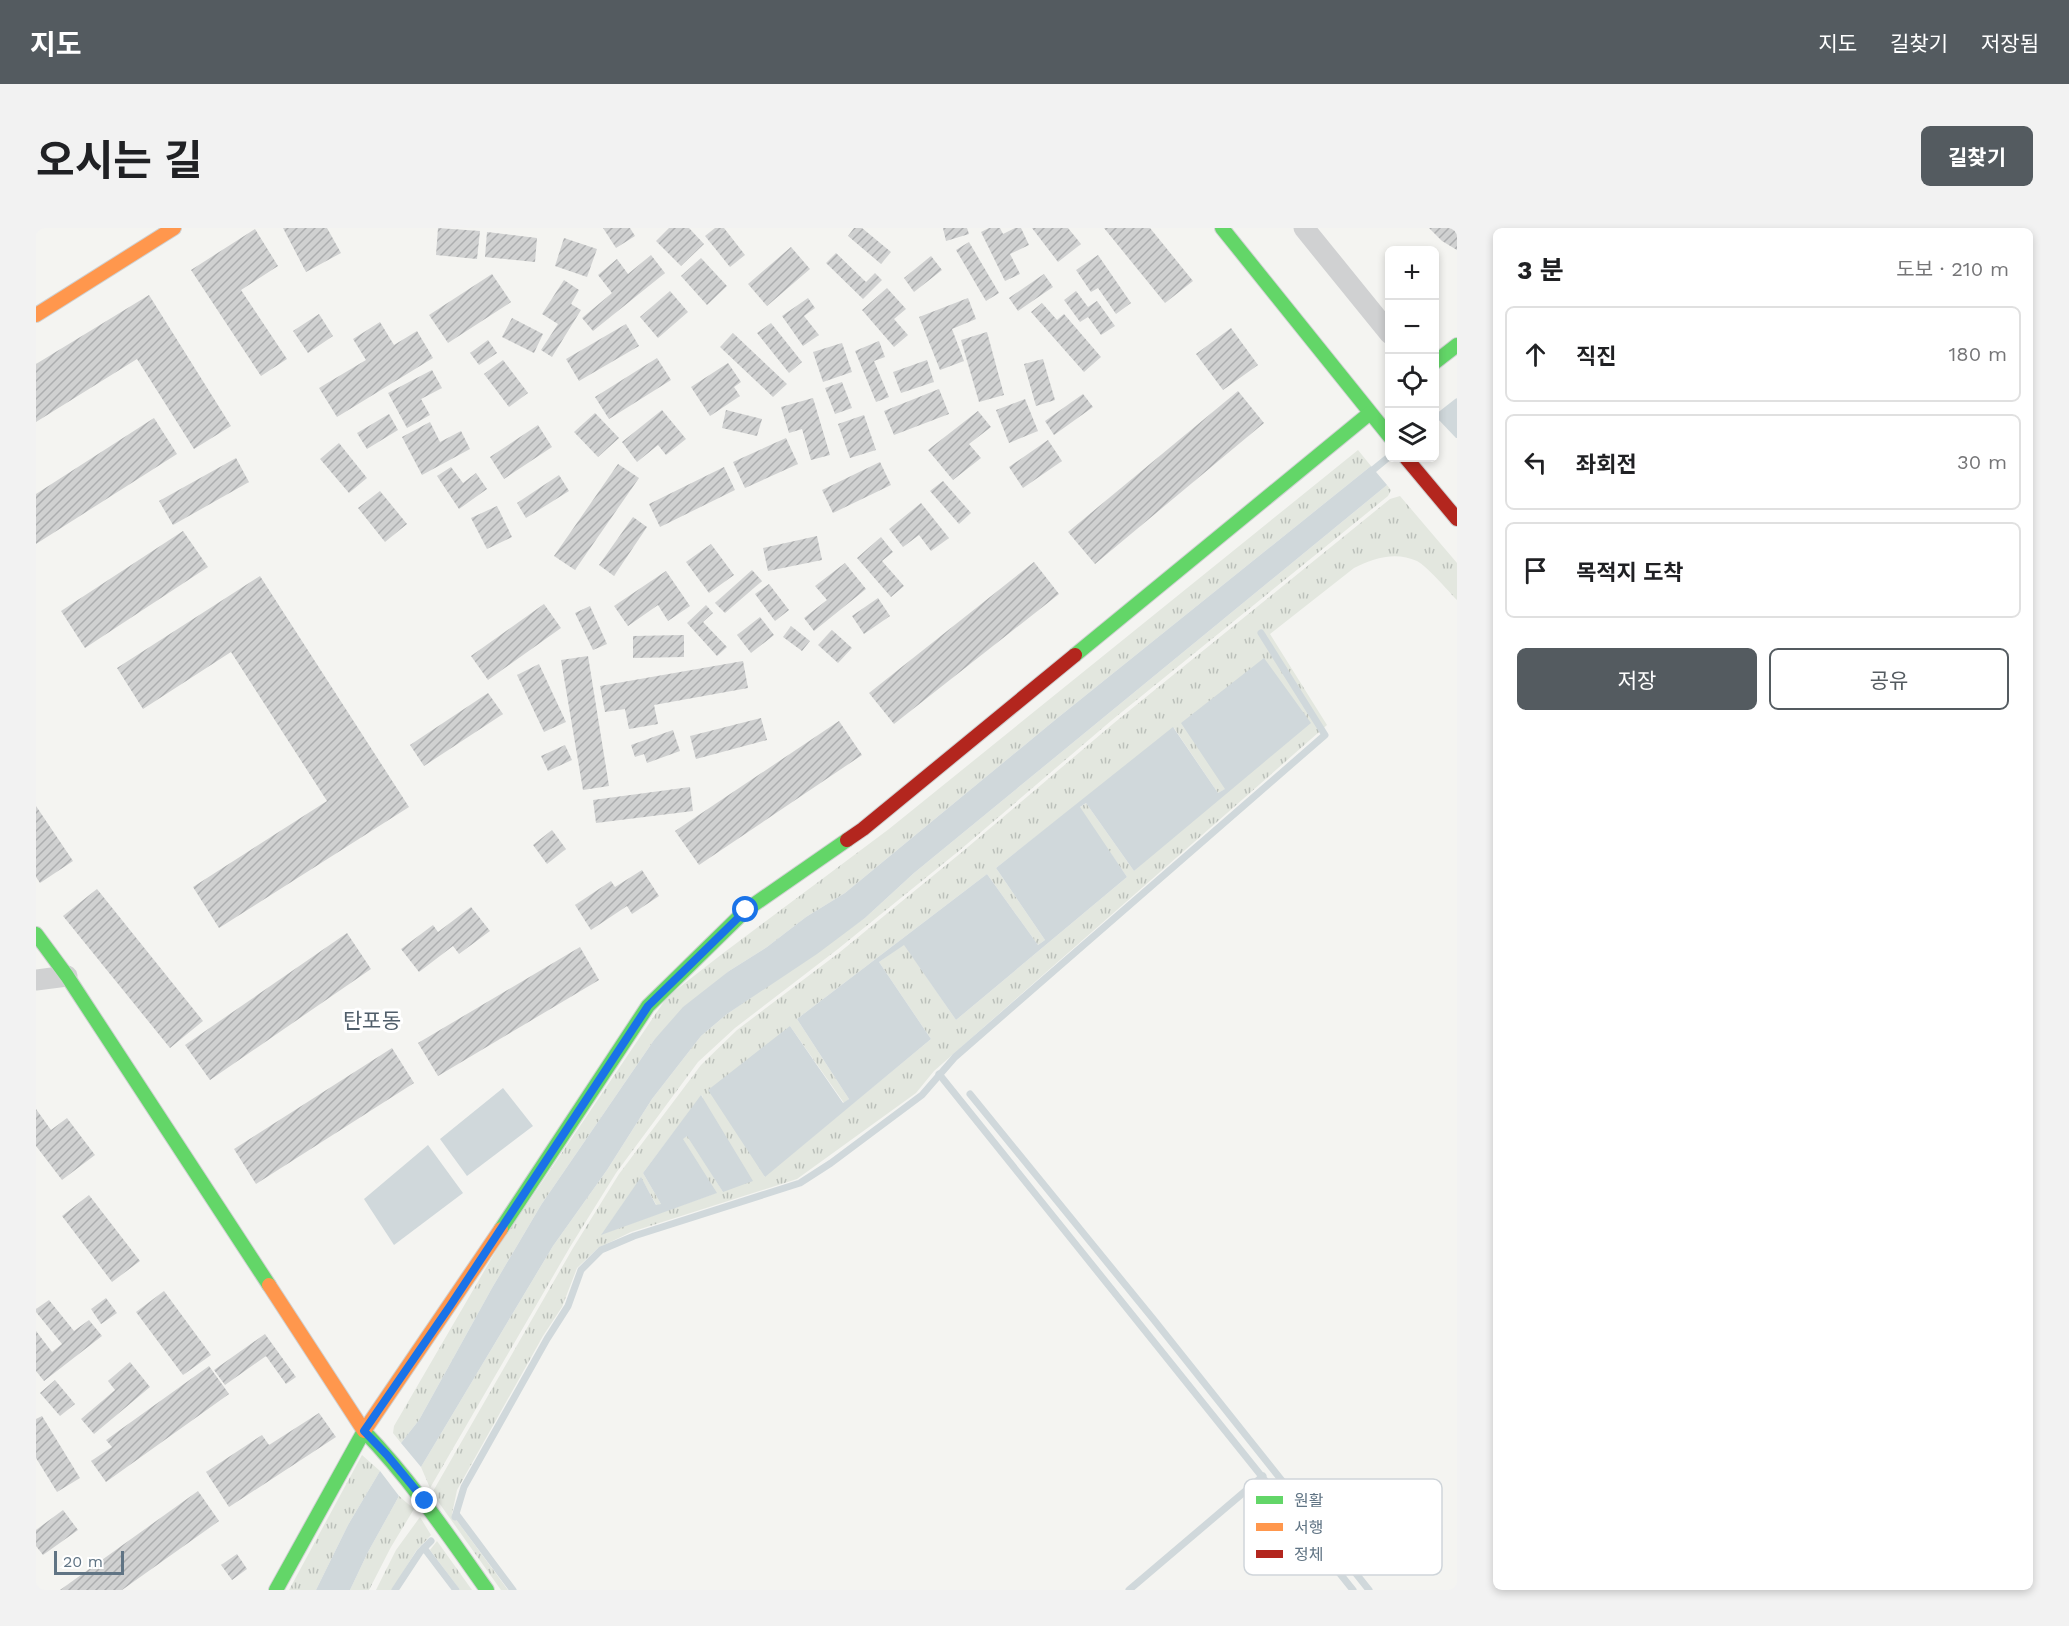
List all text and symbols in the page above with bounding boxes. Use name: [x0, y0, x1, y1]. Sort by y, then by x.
text: 지도: [30, 28, 82, 61]
text: 지도: [1818, 31, 1857, 56]
text: 길찾기: [1890, 31, 1948, 56]
text: 저장됨: [1981, 31, 2039, 56]
button: 길찾기: [1921, 126, 2033, 186]
text: 오시는 길: [36, 136, 203, 185]
map controls: [1385, 246, 1439, 462]
button: +: [1385, 246, 1439, 300]
text: 3 분: [1517, 255, 1564, 285]
text: 도보 · 210 m: [1896, 257, 2009, 281]
button: −: [1385, 300, 1439, 354]
icon: ahead: [1519, 338, 1552, 371]
text: 180 m: [1949, 342, 2007, 366]
text: 직진: [1576, 344, 1616, 369]
button: locate: [1385, 354, 1439, 408]
button: layers: [1385, 408, 1439, 462]
icon: left: [1519, 446, 1552, 479]
text: 30 m: [1957, 450, 2007, 474]
text: 좌회전: [1576, 452, 1637, 477]
icon: arrive: [1519, 554, 1552, 587]
text: 목적지 도착: [1576, 560, 1684, 585]
button: 저장: [1517, 648, 1757, 710]
button: 공유: [1769, 648, 2009, 710]
route start: [732, 896, 758, 922]
district label: 탄포동: [343, 1008, 401, 1033]
legend: [1244, 1479, 1442, 1575]
route end: [411, 1487, 437, 1513]
text: 원활: [1294, 1491, 1324, 1510]
text: 서행: [1294, 1518, 1323, 1537]
text: 정체: [1294, 1545, 1323, 1564]
scale bar: [54, 1548, 124, 1576]
text: 20 m: [63, 1552, 103, 1571]

